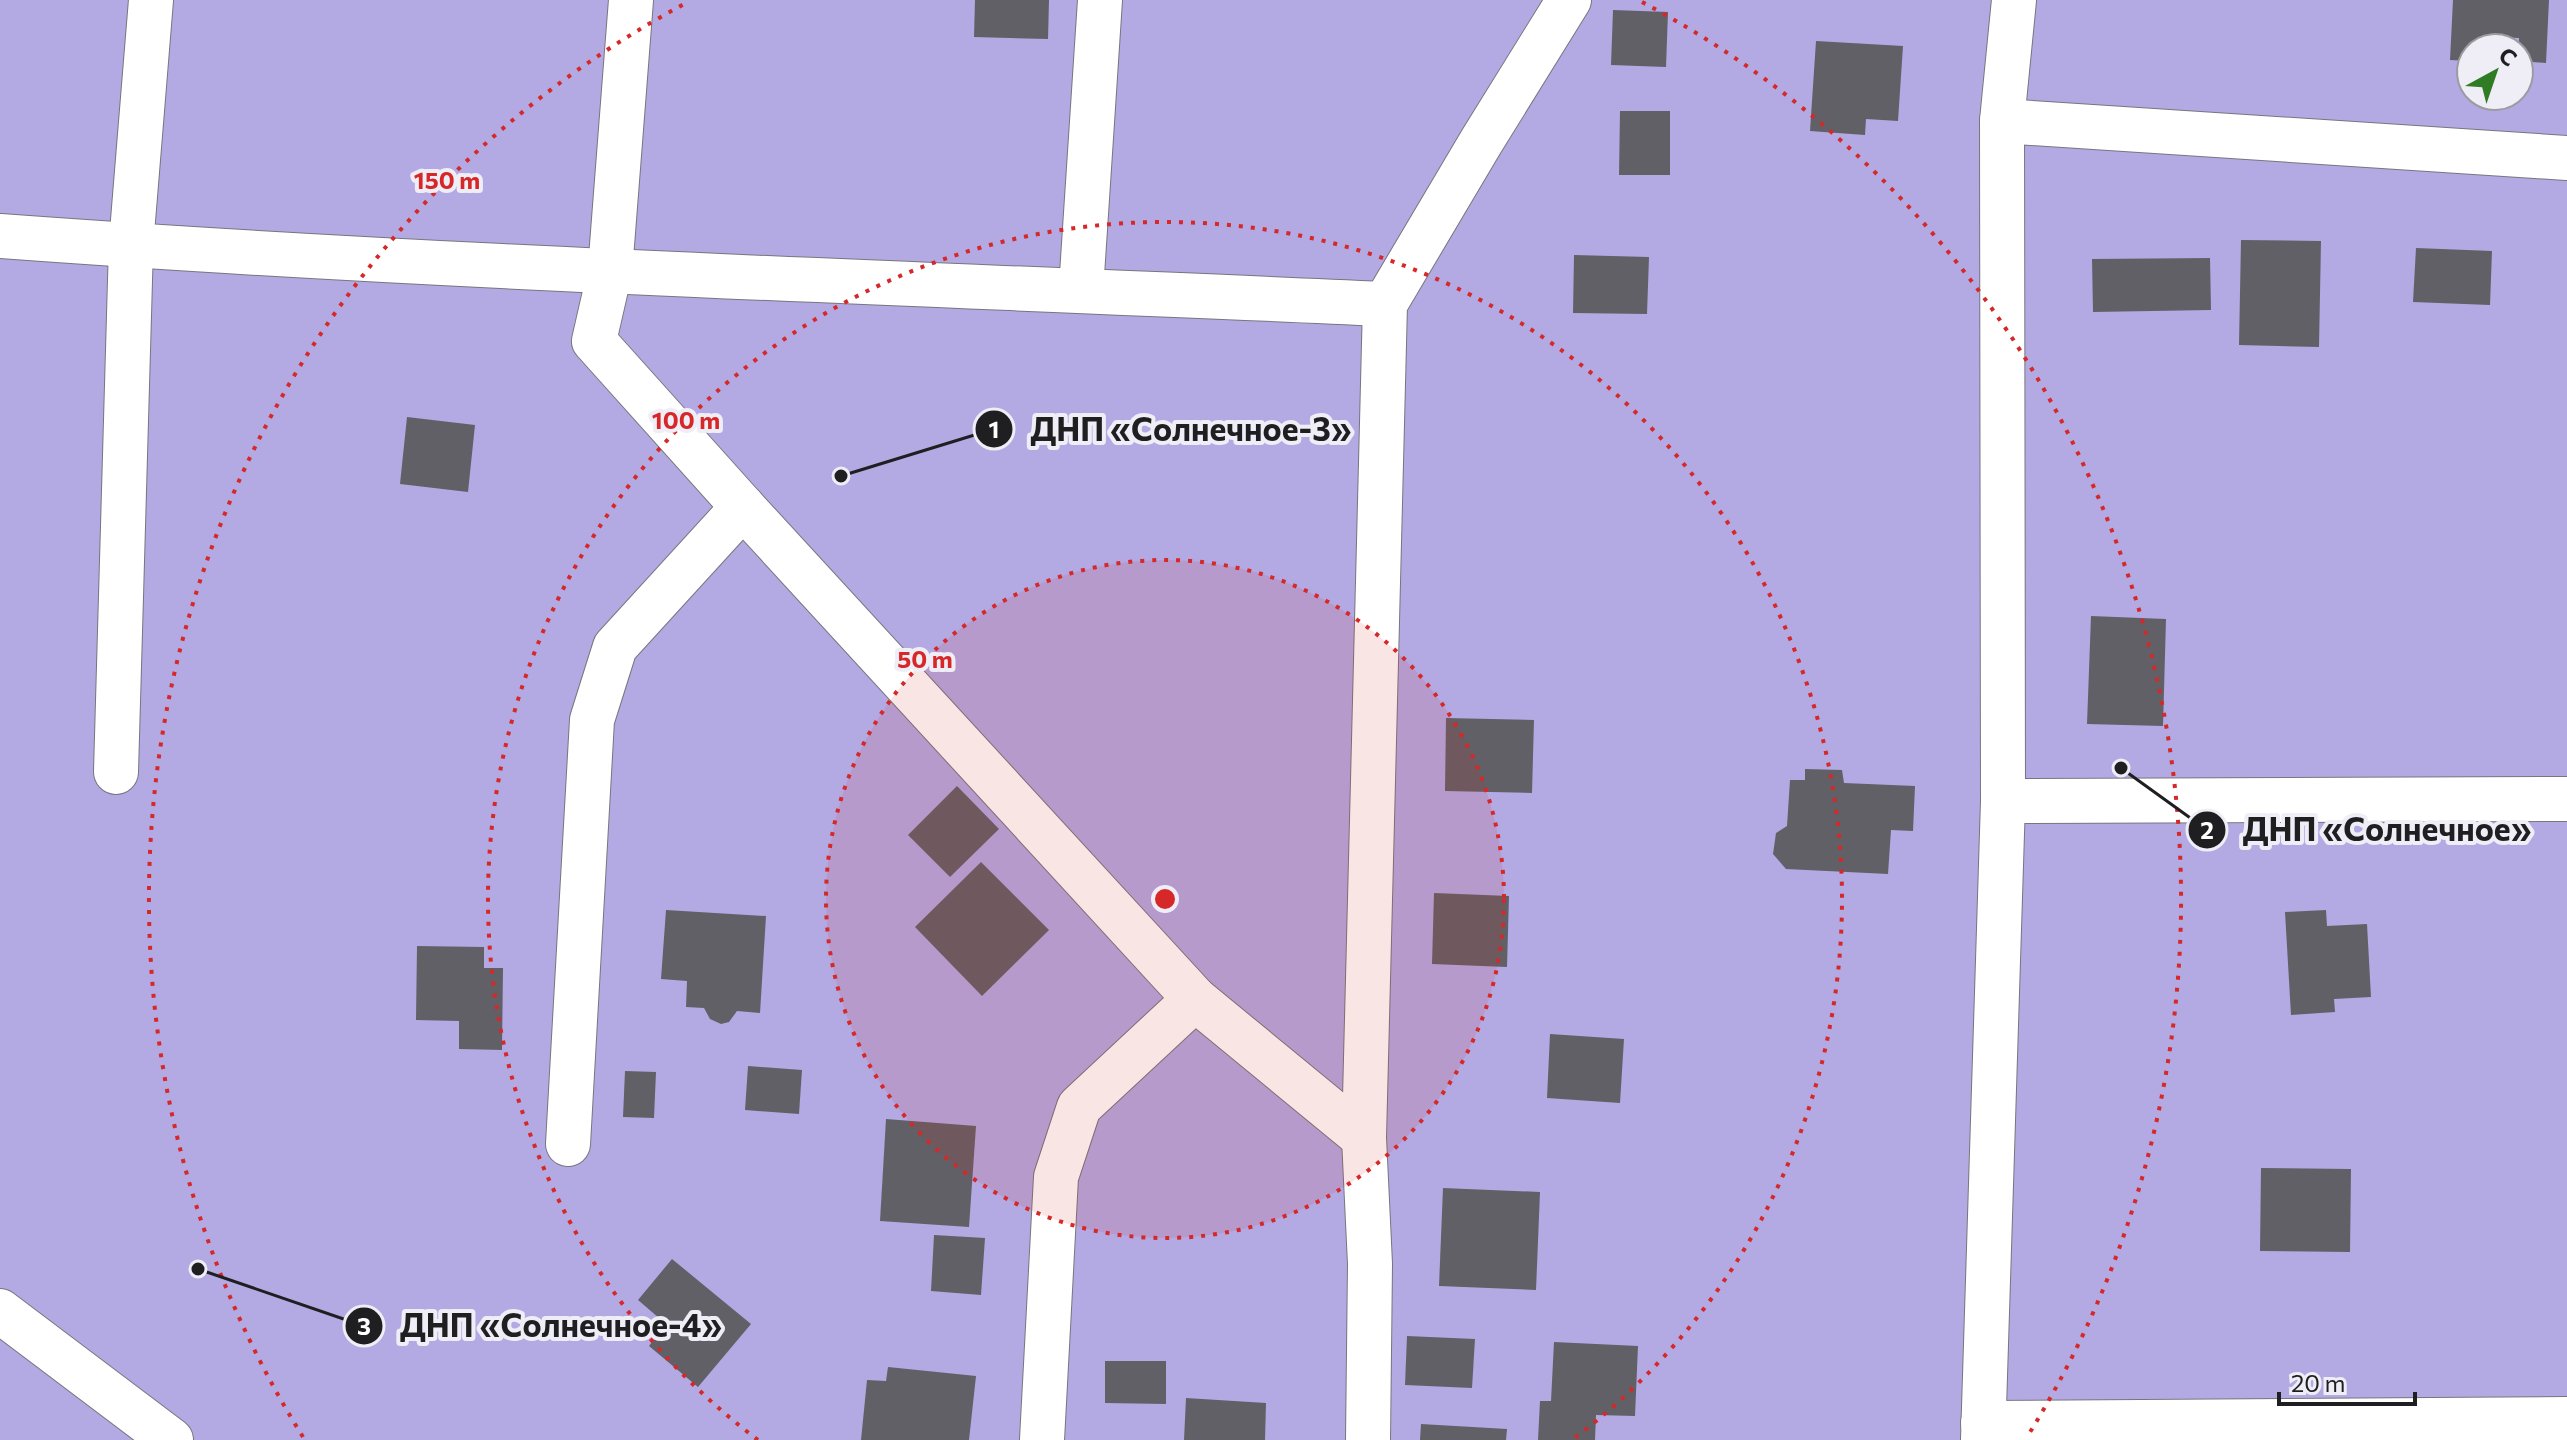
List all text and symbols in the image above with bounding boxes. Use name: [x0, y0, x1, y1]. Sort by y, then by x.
north arrow: [2455, 32, 2535, 112]
text: С: [2494, 41, 2523, 71]
text: 150 m: [414, 165, 480, 194]
callout: ДНП «Солнечное-3»: [974, 401, 1367, 457]
text: 100 m: [652, 405, 720, 434]
text: ДНП «Солнечное-3»: [1031, 408, 1351, 448]
text: 1: [989, 414, 999, 443]
text: 50 m: [897, 644, 953, 673]
callout: ДНП «Солнечное»: [2187, 802, 2547, 858]
text: ДНП «Солнечное»: [2243, 808, 2531, 848]
text: 2: [2200, 815, 2214, 844]
centre of rings: [1151, 885, 1179, 913]
callout: ДНП «Солнечное-4»: [344, 1298, 738, 1354]
text: ДНП «Солнечное-4»: [400, 1304, 722, 1344]
text: 3: [357, 1311, 371, 1340]
scale bar: [2279, 1356, 2415, 1406]
text: 20 m: [2291, 1368, 2345, 1397]

